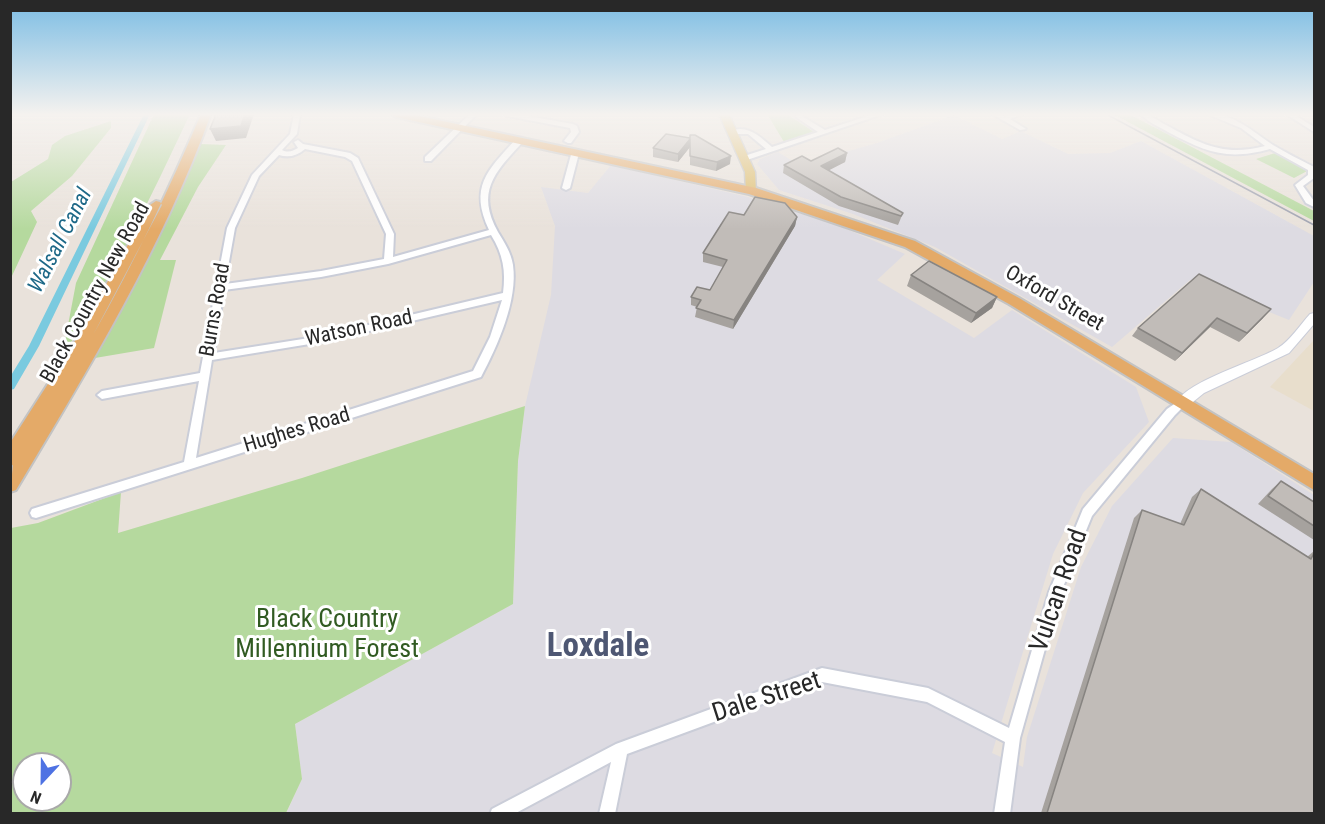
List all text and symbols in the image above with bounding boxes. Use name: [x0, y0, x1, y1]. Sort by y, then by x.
water label: Walsall Canal: [23, 184, 99, 298]
street label: Black Country New Road: [36, 198, 156, 388]
street label: Burns Road: [195, 261, 237, 359]
street label: Oxford Street: [1000, 261, 1108, 337]
street label: Watson Road: [303, 305, 415, 353]
street label: Hughes Road: [241, 403, 353, 459]
street label: Vulcan Road: [1024, 525, 1096, 657]
park label: Black Country Millennium Forest: [235, 604, 419, 666]
district label: Loxdale: [547, 628, 649, 668]
street label: Dale Street: [709, 666, 825, 730]
north arrow: [12, 752, 72, 812]
text: N: [28, 787, 44, 808]

